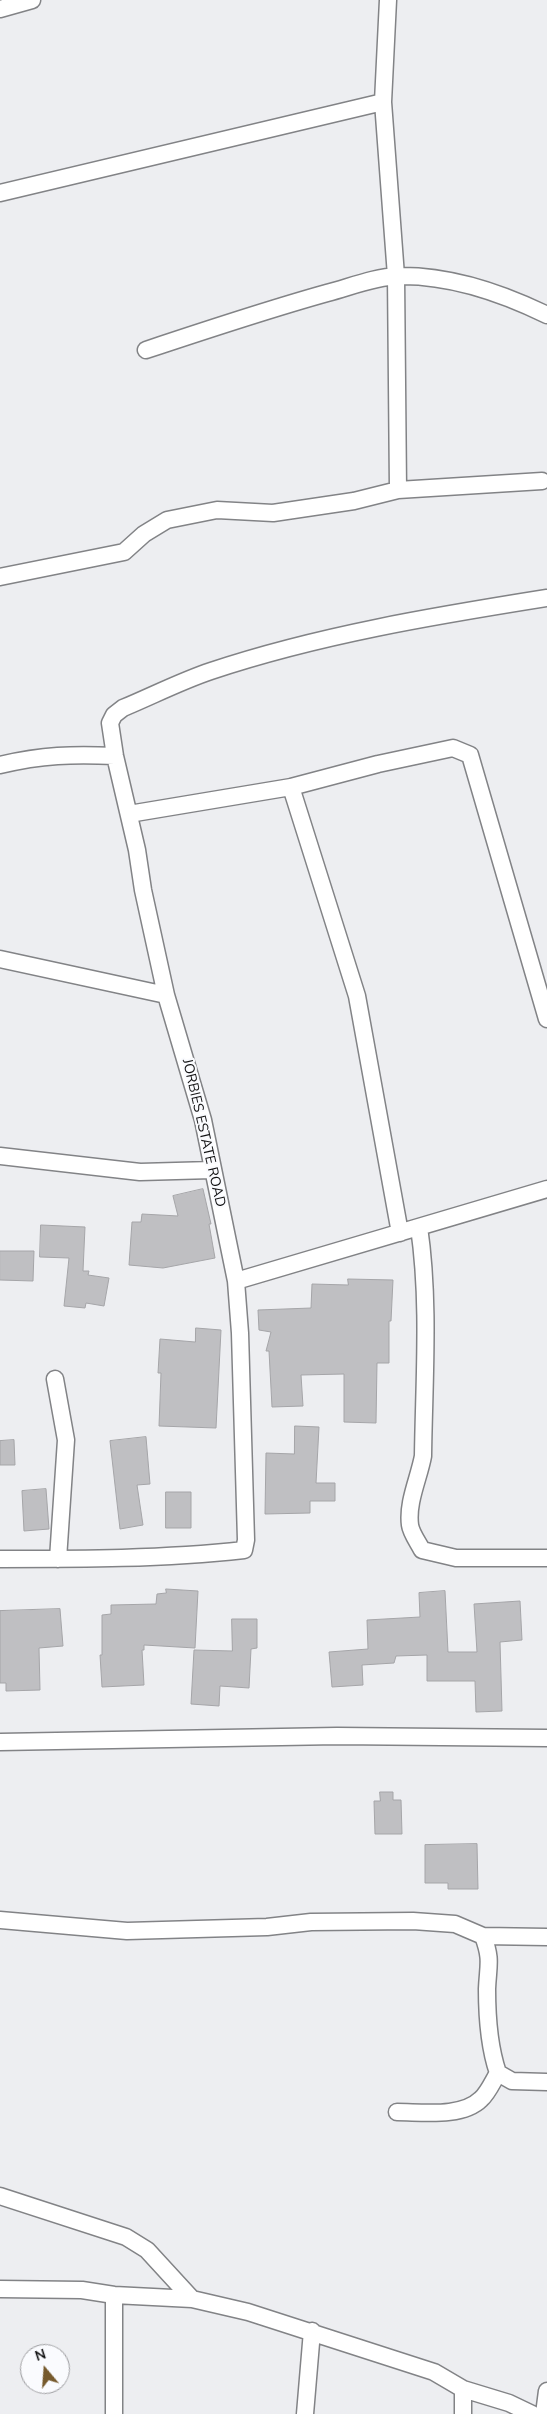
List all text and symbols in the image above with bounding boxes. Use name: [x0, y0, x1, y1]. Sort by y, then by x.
street label: JORBIES ESTATE ROAD: [178, 1057, 228, 1209]
north arrow: [20, 2344, 70, 2394]
text: N: [33, 2345, 48, 2366]

